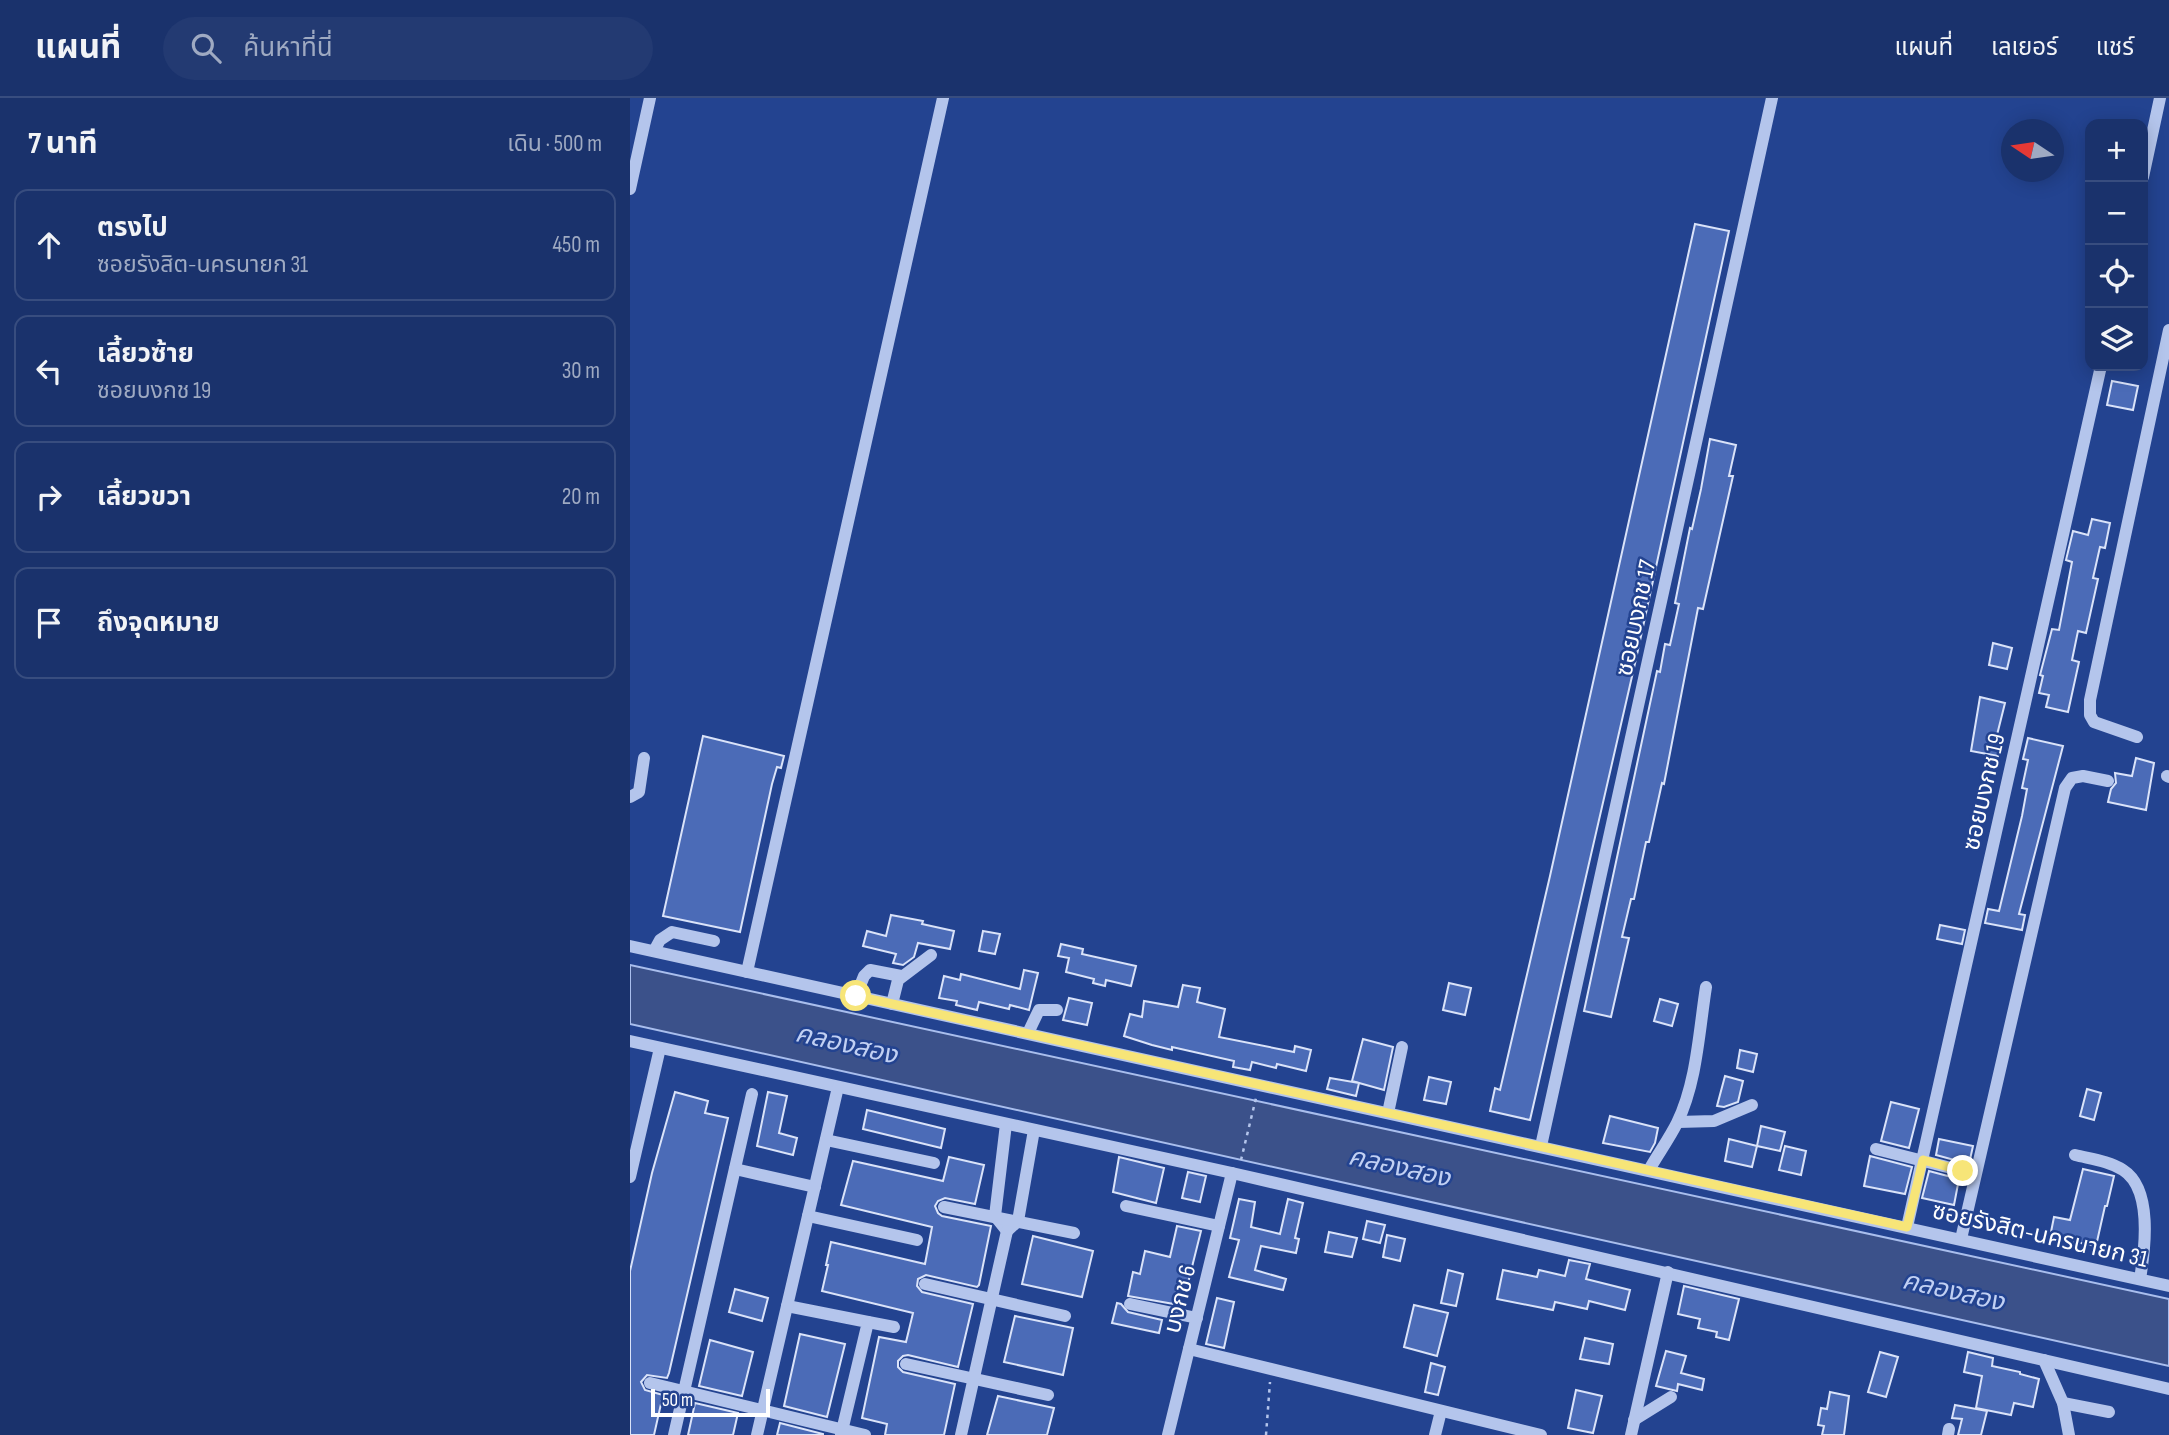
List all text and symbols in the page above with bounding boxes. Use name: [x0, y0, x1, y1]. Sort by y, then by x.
search box: [163, 17, 653, 80]
text: แผนที่: [35, 28, 121, 68]
icon: search: [187, 29, 225, 67]
text: ค้นหาที่นี่: [243, 33, 333, 64]
text: แผนที่: [1895, 33, 1953, 62]
text: เลเยอร์: [1991, 33, 2058, 62]
text: แชร์: [2096, 33, 2134, 62]
north arrow: [2001, 119, 2064, 182]
map controls: [2085, 119, 2148, 371]
button: +: [2085, 119, 2148, 182]
text: 7 นาที: [28, 126, 98, 162]
text: เดิน · 500 m: [507, 130, 602, 158]
button: −: [2085, 182, 2148, 245]
text: ตรงไป: [97, 213, 168, 244]
icon: ahead: [30, 226, 68, 264]
text: 450 m: [552, 231, 600, 259]
button: locate: [2085, 245, 2148, 308]
text: ซอยรังสิต-นครนายก 31: [97, 251, 308, 279]
button: layers: [2085, 308, 2148, 371]
text: เลี้ยวซ้าย: [97, 339, 194, 370]
icon: left: [30, 352, 68, 390]
text: 30 m: [562, 357, 600, 385]
text: ซอยบงกช 19: [97, 377, 211, 405]
icon: right: [30, 478, 68, 516]
text: เลี้ยวขวา: [97, 482, 191, 513]
text: 20 m: [562, 483, 600, 511]
street label: ซอยบงกช 17: [1610, 557, 1663, 679]
icon: arrive: [30, 604, 68, 642]
text: ถึงจุดหมาย: [97, 608, 220, 639]
street label: ซอยบงกช 19: [1956, 731, 2012, 853]
route start: [840, 980, 871, 1011]
water label: คลองสอง: [792, 1018, 901, 1072]
water label: คลองสอง: [1345, 1141, 1454, 1195]
route end: [1947, 1155, 1978, 1186]
street label: ซอยรังสิต-นครนายก 31: [1929, 1196, 2151, 1274]
street label: บงกช 6: [1158, 1262, 1202, 1336]
water label: คลองสอง: [1899, 1265, 2008, 1319]
scale bar: [651, 1386, 770, 1418]
text: 50 m: [662, 1389, 693, 1412]

